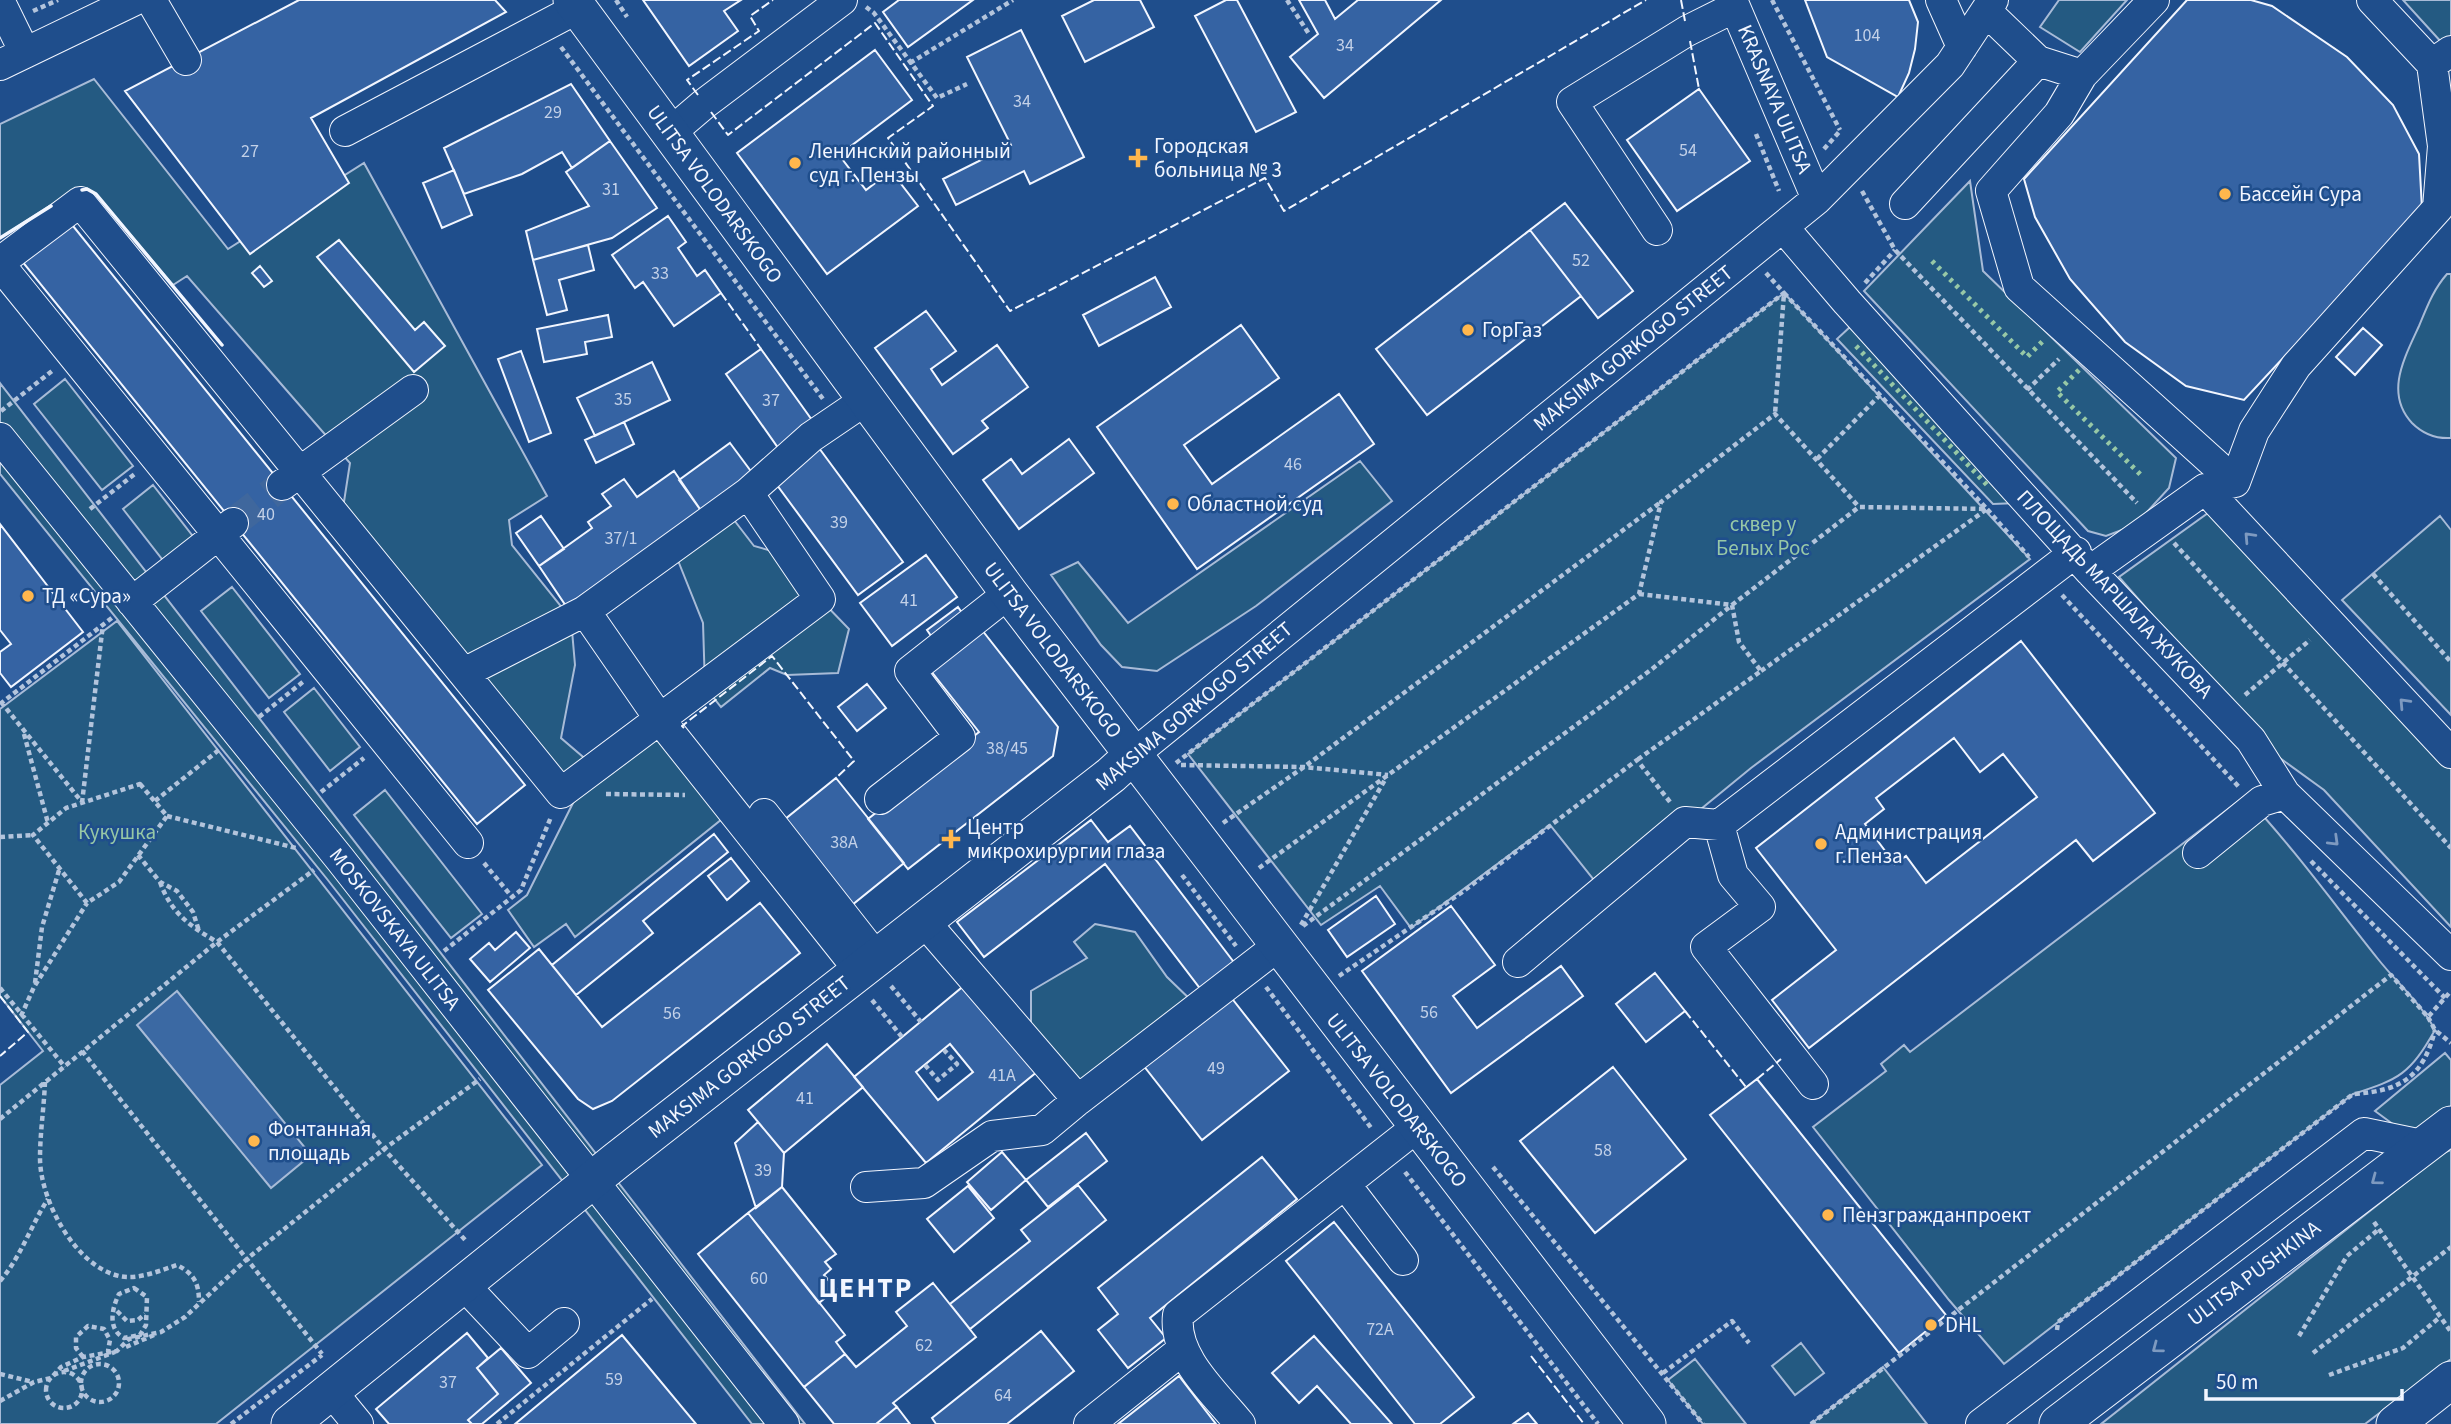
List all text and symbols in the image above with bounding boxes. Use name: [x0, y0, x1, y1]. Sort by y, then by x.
street label: KRASNAYA ULITSA: [1730, 20, 1820, 179]
house number: 104: [1854, 23, 1880, 48]
house number: 34: [1336, 33, 1354, 58]
house number: 34: [1013, 89, 1031, 114]
street label: ULITSA VOLODARSKOGO: [640, 99, 790, 289]
house number: 29: [544, 100, 562, 125]
place label: Городская больница № 3: [1154, 131, 1282, 185]
place label: Ленинский районный суд г. Пензы: [809, 136, 1011, 190]
house number: 54: [1679, 138, 1697, 163]
house number: 27: [241, 139, 259, 164]
marker: Городская больница № 3: [1128, 148, 1148, 168]
marker: Ленинский районный суд г. Пензы: [787, 155, 803, 171]
house number: 31: [602, 177, 620, 202]
place label: Бассейн Сура: [2239, 179, 2362, 209]
marker: Бассейн Сура: [2217, 186, 2233, 202]
house number: 52: [1572, 248, 1590, 273]
street label: MAKSIMA GORKOGO STREET: [1527, 258, 1739, 438]
house number: 33: [651, 261, 669, 286]
place label: ГорГаз: [1482, 315, 1542, 345]
marker: ГорГаз: [1460, 322, 1476, 338]
house number: 35: [614, 387, 632, 412]
house number: 37: [762, 388, 780, 413]
house number: 46: [1284, 452, 1302, 477]
street label: ПЛОЩАДЬ МАРШАЛА ЖУКОВА: [2010, 483, 2220, 705]
place label: Областной суд: [1187, 489, 1323, 519]
marker: Областной суд: [1165, 496, 1181, 512]
house number: 40: [257, 502, 275, 527]
park label: сквер у Белых Рос: [1716, 509, 1810, 563]
house number: 39: [830, 510, 848, 535]
house number: 37/1: [604, 526, 638, 551]
one-way arrow: [2245, 532, 2257, 545]
street label: ULITSA VOLODARSKOGO: [977, 555, 1129, 745]
place label: ТД «Сура»: [42, 581, 131, 611]
marker: ТД «Сура»: [20, 588, 36, 604]
house number: 41: [900, 588, 918, 613]
street label: MAKSIMA GORKOGO STREET: [1089, 614, 1299, 798]
one-way arrow: [2400, 698, 2413, 711]
house number: 38/45: [986, 736, 1028, 761]
place label: Центр микрохирургии глаза: [967, 812, 1165, 866]
park label: Кукушка: [78, 817, 156, 847]
place label: Администрация г.Пенза: [1835, 817, 1982, 871]
marker: Центр микрохирургии глаза: [941, 829, 961, 849]
house number: 38А: [830, 830, 858, 855]
one-way arrow: [2326, 833, 2339, 846]
marker: Администрация г.Пенза: [1813, 836, 1829, 852]
street label: MOSKOVSKAYA ULITSA: [322, 842, 468, 1017]
street label: MAKSIMA GORKOGO STREET: [642, 968, 856, 1146]
house number: 56: [1420, 1000, 1438, 1025]
house number: 56: [663, 1001, 681, 1026]
street label: ULITSA VOLODARSKOGO: [1319, 1006, 1475, 1194]
house number: 49: [1207, 1056, 1225, 1081]
house number: 41А: [988, 1063, 1016, 1088]
house number: 41: [796, 1086, 814, 1111]
place label: Фонтанная площадь: [268, 1114, 371, 1168]
marker: Фонтанная площадь: [246, 1133, 262, 1149]
house number: 58: [1594, 1138, 1612, 1163]
house number: 39: [754, 1158, 772, 1183]
one-way arrow: [2371, 1171, 2384, 1184]
place label: Пензгражданпроект: [1842, 1200, 2031, 1230]
marker: Пензгражданпроект: [1820, 1207, 1836, 1223]
street label: ULITSA PUSHKINA: [2181, 1213, 2327, 1333]
house number: 60: [750, 1266, 768, 1291]
district label: ЦЕНТР: [818, 1268, 914, 1308]
place label: DHL: [1945, 1310, 1982, 1340]
house number: 72А: [1366, 1317, 1394, 1342]
marker: DHL: [1923, 1317, 1939, 1333]
house number: 62: [915, 1333, 933, 1358]
one-way arrow: [2152, 1339, 2164, 1352]
scale bar: [2206, 1358, 2402, 1402]
house number: 59: [605, 1367, 623, 1392]
text: 50 m: [2216, 1367, 2258, 1397]
house number: 37: [439, 1370, 457, 1395]
house number: 64: [994, 1383, 1012, 1408]

